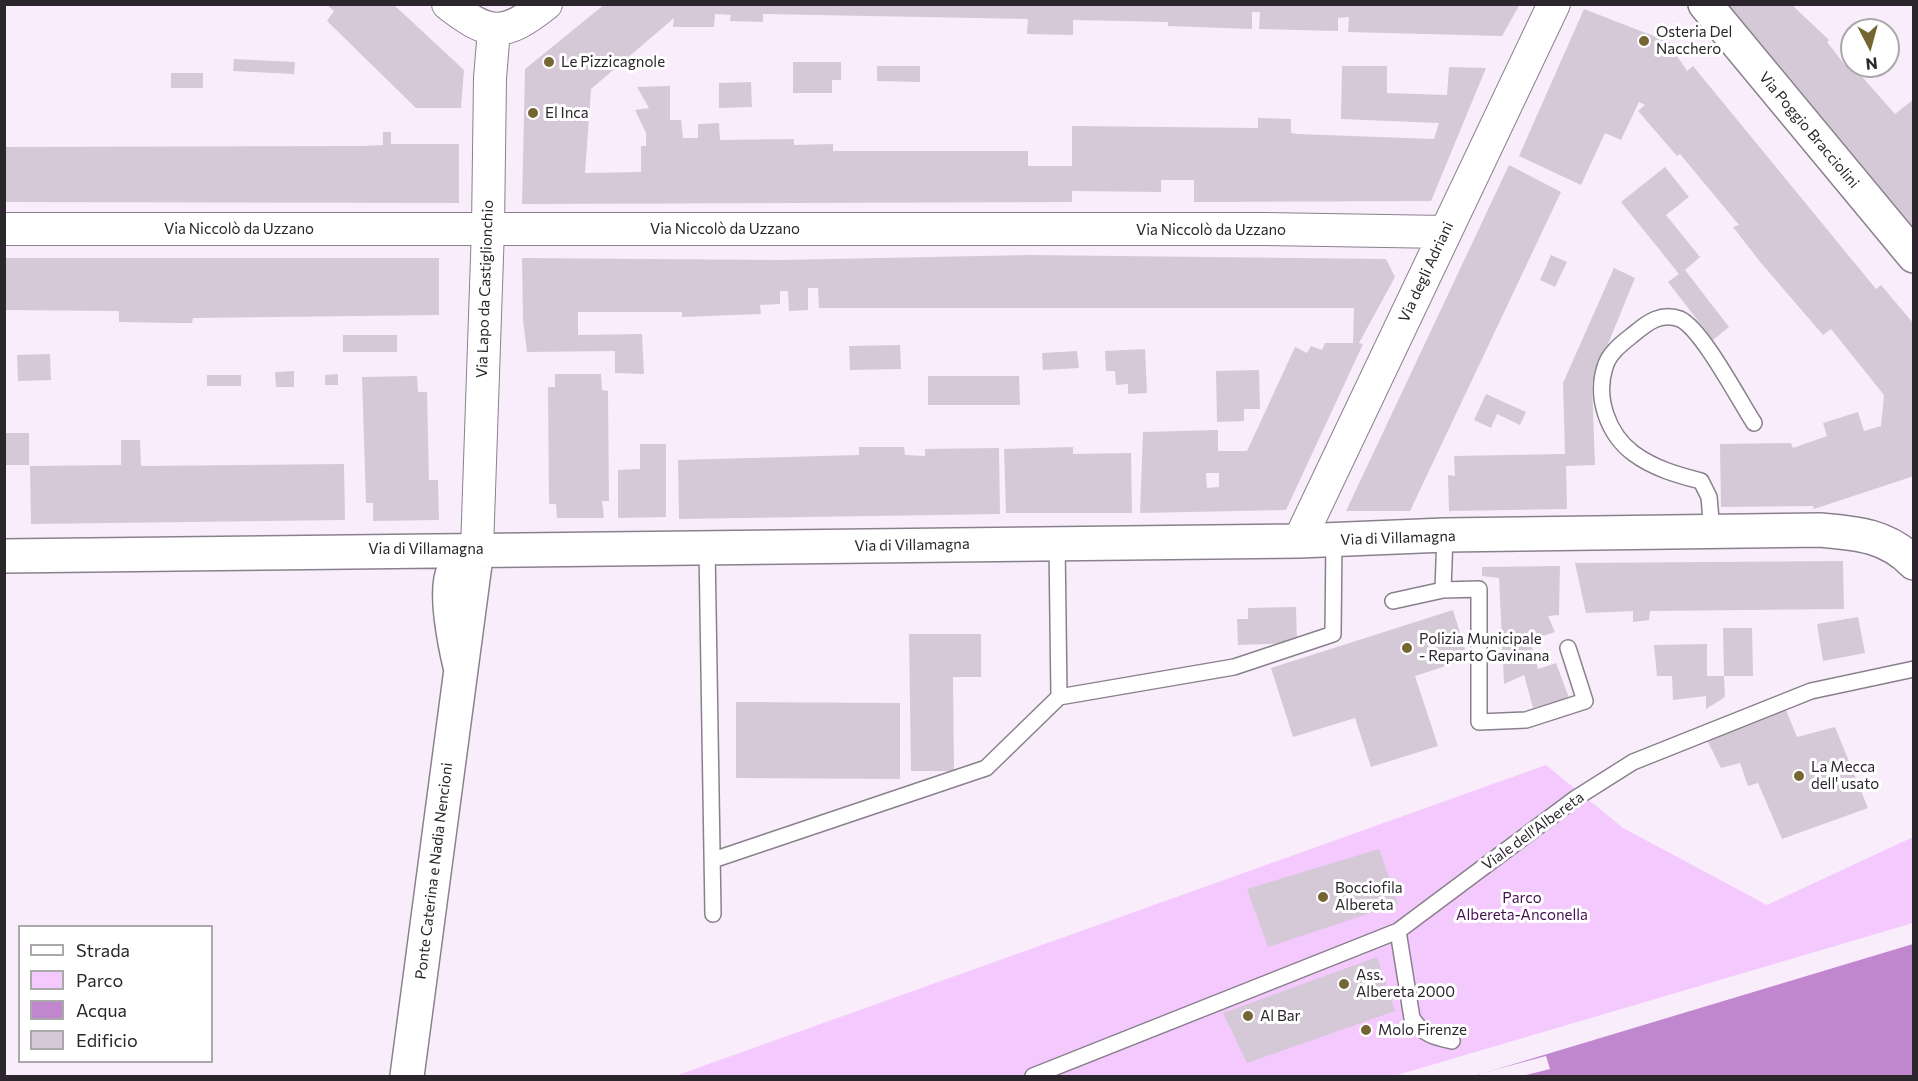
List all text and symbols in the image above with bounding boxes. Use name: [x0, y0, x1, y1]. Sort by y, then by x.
north arrow: [1840, 18, 1900, 78]
place label: Osteria Del Nacchero: [1656, 23, 1732, 58]
marker: Osteria Del Nacchero: [1637, 34, 1651, 48]
place label: Le Pizzicagnole: [561, 53, 665, 71]
text: N: [1865, 54, 1879, 74]
marker: Le Pizzicagnole: [542, 55, 556, 69]
street label: Via Poggio Bracciolini: [1755, 68, 1863, 192]
place label: El Inca: [545, 104, 589, 122]
marker: El Inca: [526, 106, 540, 120]
street label: Via Lapo da Castiglionchio: [473, 199, 497, 379]
street label: Via degli Adriani: [1395, 219, 1457, 325]
street label: Via Niccolò da Uzzano: [164, 220, 314, 238]
street label: Via Niccolò da Uzzano: [650, 220, 800, 238]
street label: Via Niccolò da Uzzano: [1136, 221, 1286, 239]
street label: Via di Villamagna: [1340, 527, 1456, 549]
street label: Via di Villamagna: [854, 535, 970, 555]
street label: Via di Villamagna: [368, 540, 484, 558]
place label: Polizia Municipale - Reparto Gavinana: [1419, 630, 1549, 665]
marker: Polizia Municipale - Reparto Gavinana: [1400, 641, 1414, 655]
place label: La Mecca dell' usato: [1811, 758, 1879, 793]
street label: Ponte Caterina e Nadia Nencioni: [412, 761, 456, 981]
marker: La Mecca dell' usato: [1792, 769, 1806, 783]
street label: Viale dell'Albereta: [1479, 788, 1587, 874]
place label: Bocciofila Albereta: [1335, 879, 1403, 914]
park label: Parco Albereta-Anconella: [1456, 889, 1588, 924]
marker: Bocciofila Albereta: [1316, 890, 1330, 904]
legend: [18, 925, 213, 1063]
text: Strada: [76, 939, 130, 961]
place label: Ass. Albereta 2000: [1356, 966, 1455, 1001]
text: Parco: [76, 969, 123, 991]
marker: Ass. Albereta 2000: [1337, 977, 1351, 991]
text: Acqua: [76, 999, 127, 1021]
place label: Al Bar: [1260, 1007, 1301, 1025]
marker: Al Bar: [1241, 1009, 1255, 1023]
place label: Molo Firenze: [1378, 1021, 1467, 1039]
marker: Molo Firenze: [1359, 1023, 1373, 1037]
text: Edificio: [76, 1029, 138, 1051]

